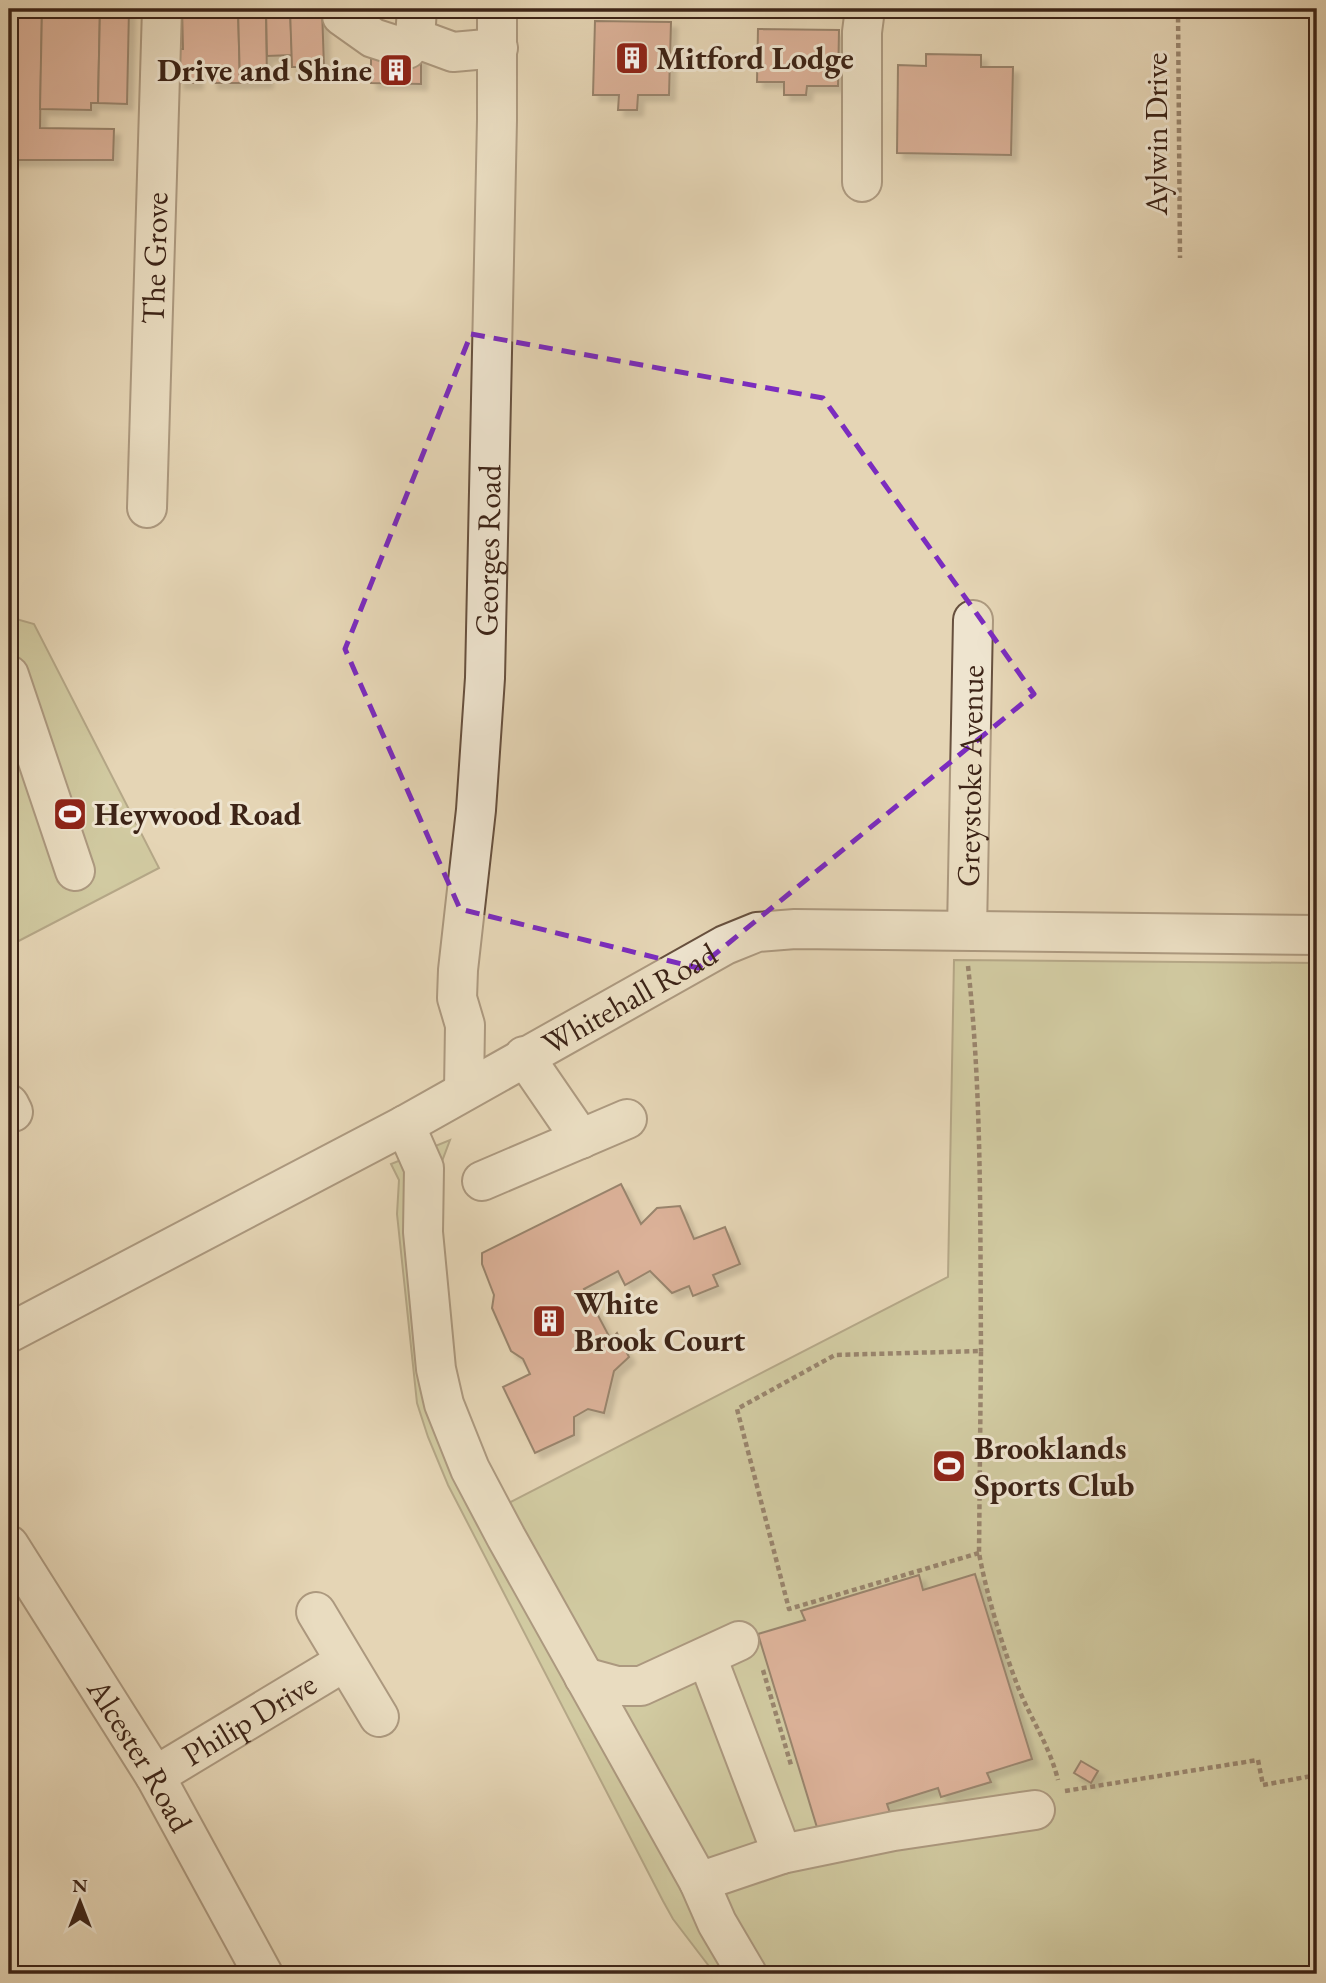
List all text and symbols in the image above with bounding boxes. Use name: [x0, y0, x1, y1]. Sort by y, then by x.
place label: Mitford Lodge: [656, 37, 854, 79]
building icon: Mitford Lodge: [613, 39, 651, 77]
place label: Drive and Shine: [157, 49, 372, 91]
building icon: Drive and Shine: [377, 51, 415, 89]
street label: Aylwin Drive: [1135, 52, 1177, 217]
street label: The Grove: [132, 192, 177, 325]
street label: Georges Road: [465, 463, 511, 637]
street label: Greystoke Avenue: [947, 665, 993, 887]
place label: Heywood Road: [94, 793, 302, 835]
sports icon: Heywood Road: [51, 795, 89, 833]
street label: Whitehall Road: [535, 932, 725, 1065]
place label: White Brook Court: [574, 1282, 745, 1361]
building icon: White Brook Court: [530, 1302, 568, 1340]
place label: Brooklands Sports Club: [974, 1427, 1134, 1506]
sports icon: Brooklands Sports Club: [930, 1447, 968, 1485]
street label: Philip Drive: [175, 1663, 324, 1776]
street label: Alcester Road: [77, 1670, 203, 1840]
north arrow: [46, 1868, 116, 1938]
text: N: [72, 1873, 88, 1898]

